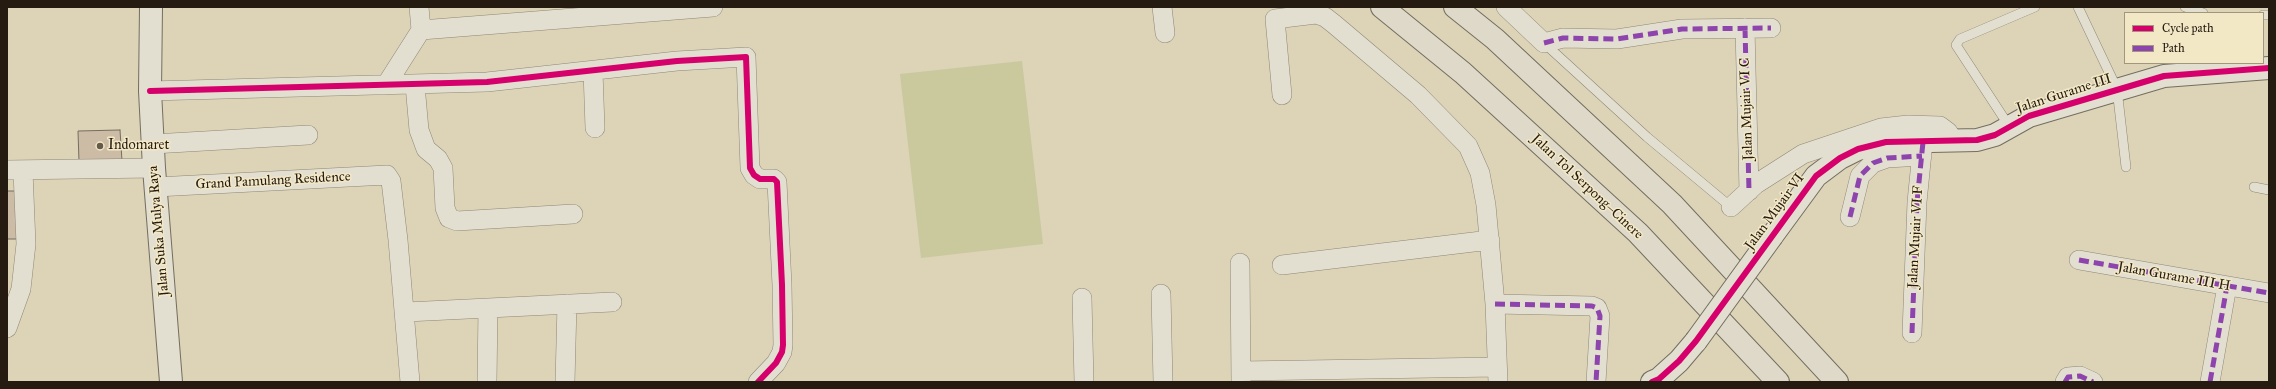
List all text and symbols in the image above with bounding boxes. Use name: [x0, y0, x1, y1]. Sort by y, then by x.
legend: [2124, 12, 2264, 64]
text: Cycle path: [2162, 21, 2214, 35]
text: Path: [2162, 41, 2185, 55]
street label: Jalan Mujair VI C: [1737, 57, 1757, 161]
street label: Jalan Gurame III: [2014, 71, 2114, 117]
street label: Jalan Tol Serpong–Cinere: [1528, 131, 1646, 243]
place label: Indomaret: [108, 138, 169, 154]
marker: Indomaret: [95, 141, 105, 151]
street label: Jalan Suka Mulya Raya: [145, 165, 173, 297]
street label: Grand Pamulang Residence: [195, 169, 351, 193]
street label: Jalan Mujair VI: [1742, 170, 1808, 254]
street label: Jalan Mujair VI F: [1905, 185, 1927, 289]
street label: Jalan Gurame III H: [2116, 259, 2232, 295]

